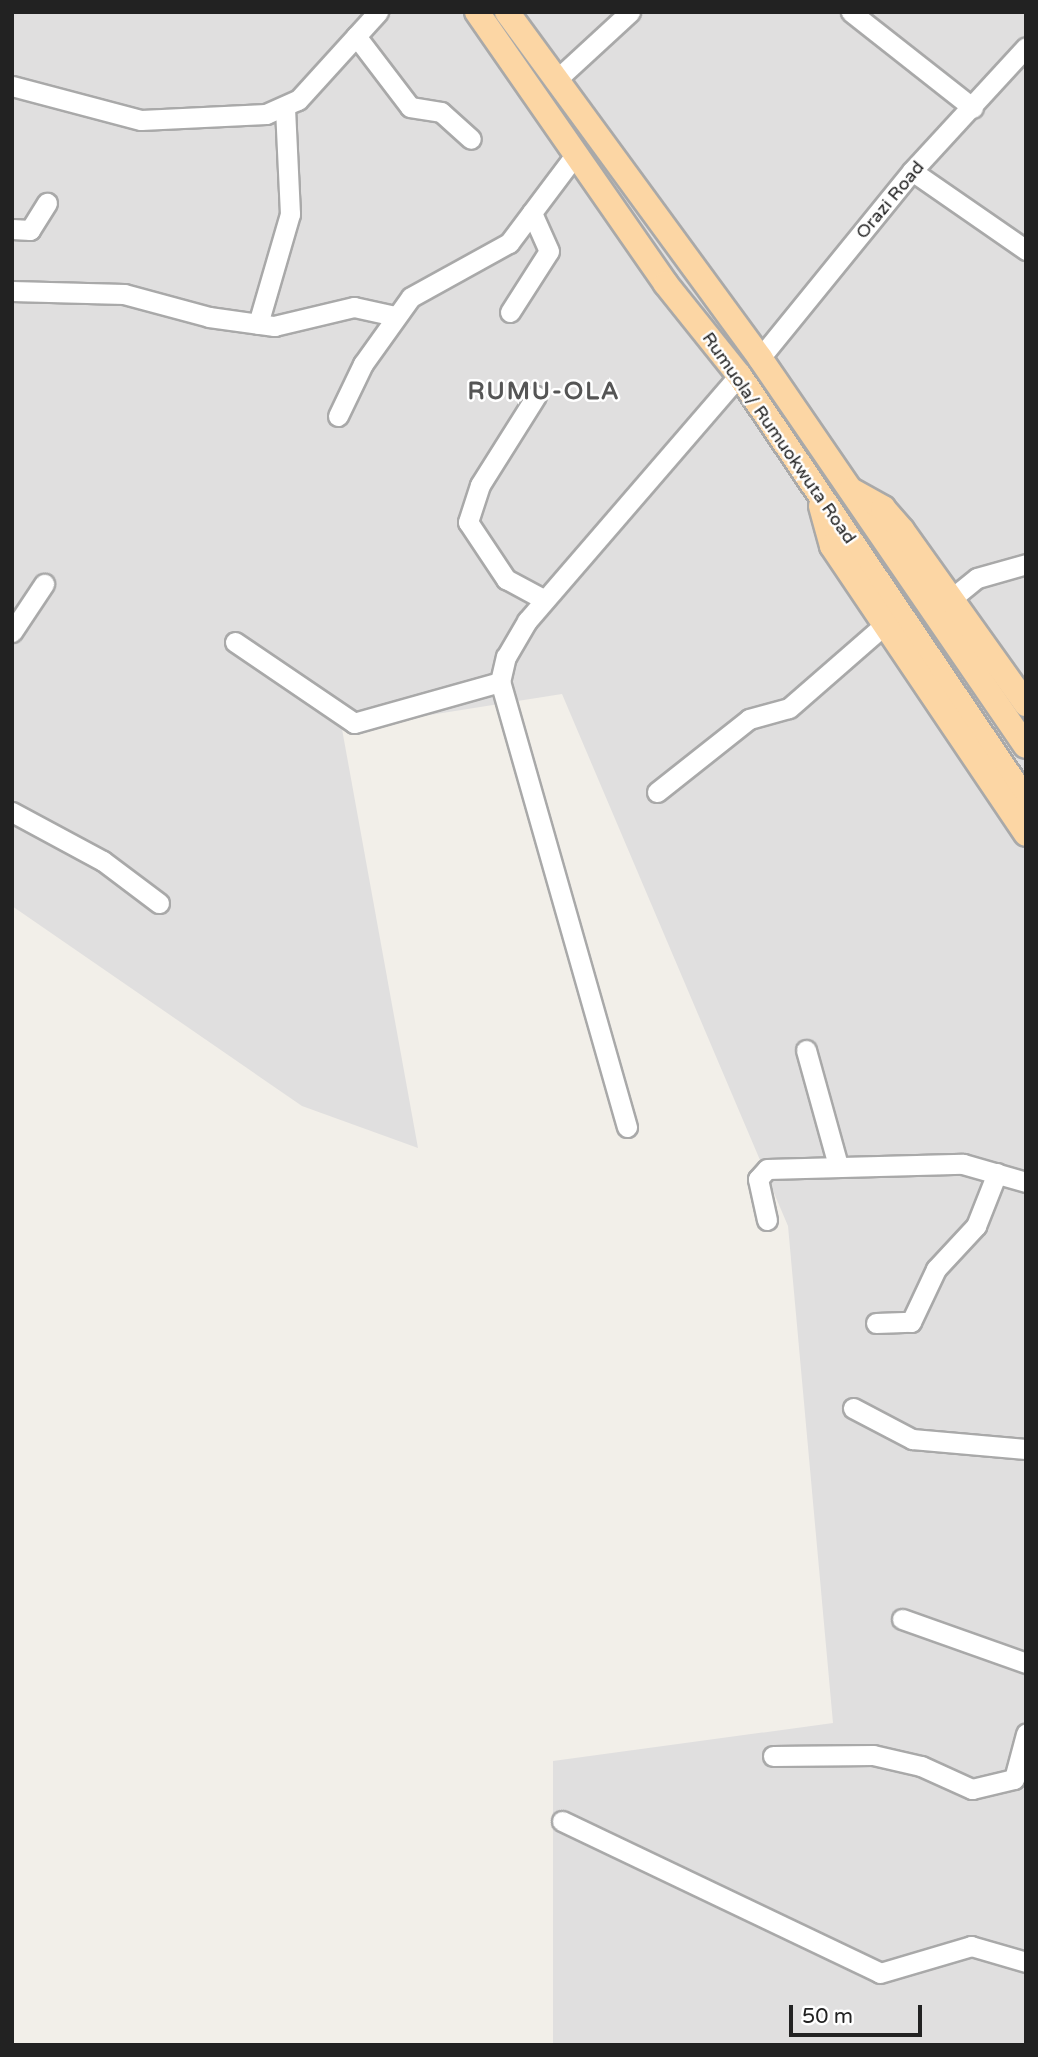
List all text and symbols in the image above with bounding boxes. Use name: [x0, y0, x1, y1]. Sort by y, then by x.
street label: Orazi Road: [851, 157, 929, 243]
street label: Rumuola/ Rumuokwuta Road: [697, 328, 861, 548]
district label: RUMU-OLA: [468, 378, 620, 406]
scale bar: [793, 1990, 926, 2034]
text: 50 m: [802, 2004, 853, 2029]

